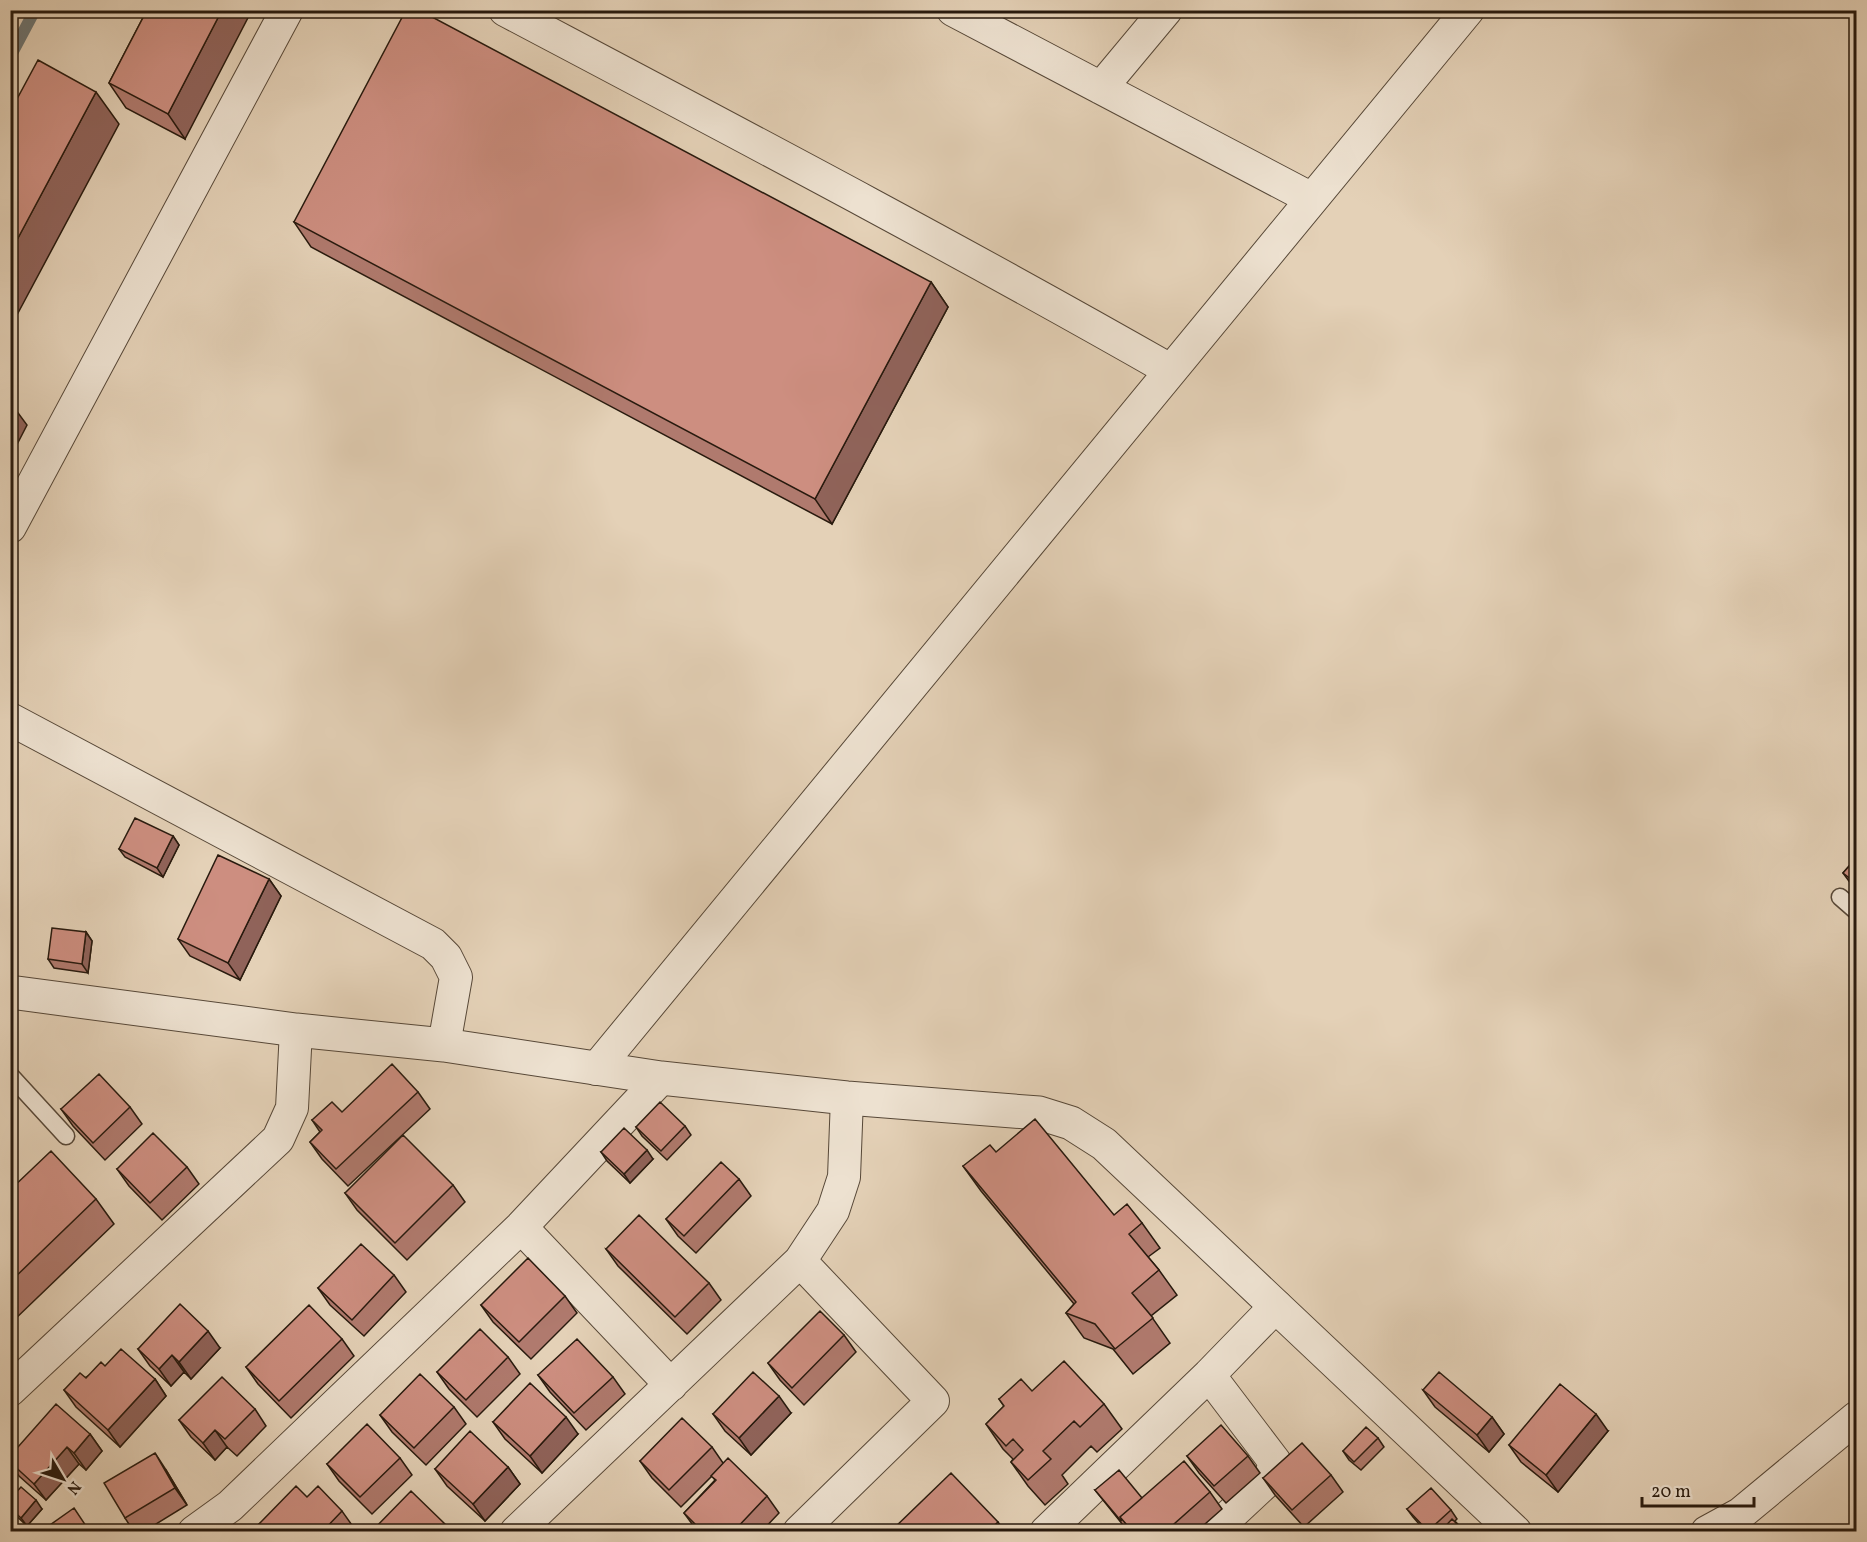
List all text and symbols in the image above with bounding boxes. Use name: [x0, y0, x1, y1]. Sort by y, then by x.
north arrow: [33, 1449, 93, 1509]
scale bar: [1642, 1470, 1754, 1508]
text: N: [61, 1476, 85, 1499]
text: 20 m: [1651, 1480, 1691, 1505]

